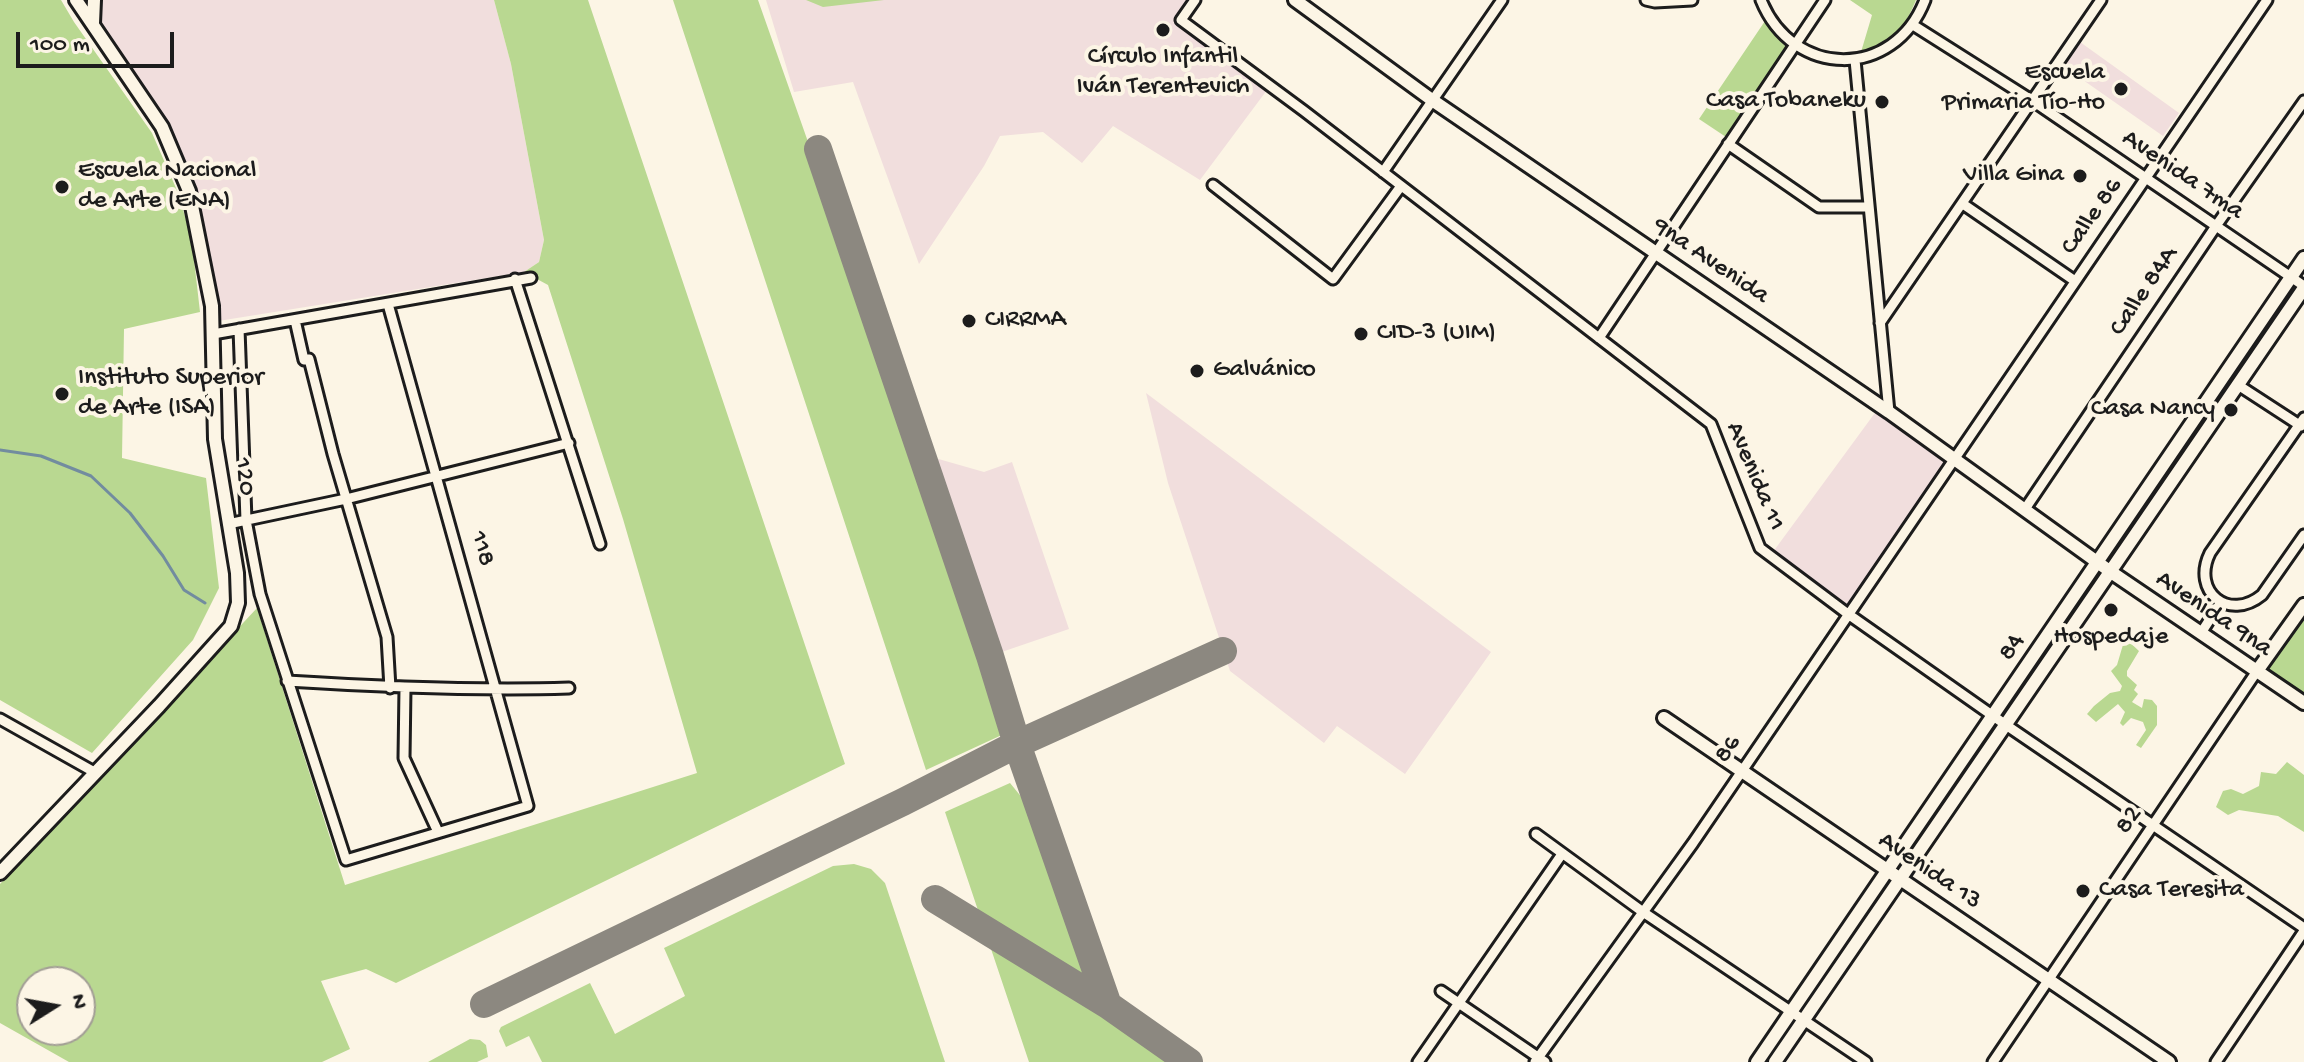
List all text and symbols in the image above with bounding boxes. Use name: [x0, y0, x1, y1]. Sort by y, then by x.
scale bar: [20, 16, 178, 66]
marker: Círculo Infantil Iván Terentevich: [1154, 21, 1172, 39]
text: 100 m: [30, 31, 90, 60]
place label: Círculo Infantil Iván Terentevich: [1077, 42, 1249, 104]
place label: Escuela Primaria Tío-Ho: [1942, 58, 2105, 120]
marker: Escuela Primaria Tío-Ho: [2112, 80, 2130, 98]
place label: Casa Tobaneku: [1706, 86, 1866, 118]
marker: Casa Tobaneku: [1873, 93, 1891, 111]
street label: Avenida 7ma: [2115, 124, 2249, 228]
place label: Escuela Nacional de Arte (ENA): [78, 156, 256, 218]
place label: Villa Gina: [1963, 160, 2064, 192]
marker: Villa Gina: [2071, 167, 2089, 185]
street label: Calle 86: [2055, 172, 2131, 262]
marker: Escuela Nacional de Arte (ENA): [53, 178, 71, 196]
street label: 9na Avenida: [1646, 212, 1774, 312]
street label: Calle 84A: [2104, 241, 2186, 343]
place label: CIRRMA: [985, 305, 1066, 337]
marker: CIRRMA: [960, 312, 978, 330]
place label: CID-3 (UIM): [1377, 318, 1496, 350]
marker: CID-3 (UIM): [1352, 325, 1370, 343]
place label: Galvánico: [1213, 355, 1316, 387]
marker: Galvánico: [1188, 362, 1206, 380]
place label: Instituto Superior de Arte (ISA): [78, 363, 264, 424]
marker: Instituto Superior de Arte (ISA): [53, 385, 71, 403]
place label: Casa Nancy: [2091, 394, 2215, 426]
marker: Casa Nancy: [2222, 401, 2240, 419]
street label: Avenida 11: [1717, 418, 1791, 536]
street label: 120: [225, 456, 261, 498]
street label: 118: [461, 528, 501, 570]
street label: Avenida 9na: [2149, 565, 2277, 665]
marker: Hospedaje: [2102, 601, 2120, 619]
place label: Hospedaje: [2054, 622, 2168, 654]
street label: 84: [1993, 628, 2033, 668]
street label: 86: [1708, 730, 1750, 770]
street label: 82: [2110, 801, 2150, 841]
street label: Avenida 13: [1871, 826, 1987, 918]
place label: Casa Teresita: [2099, 875, 2244, 907]
marker: Casa Teresita: [2074, 882, 2092, 900]
north arrow: [16, 966, 96, 1046]
text: N: [63, 992, 92, 1011]

